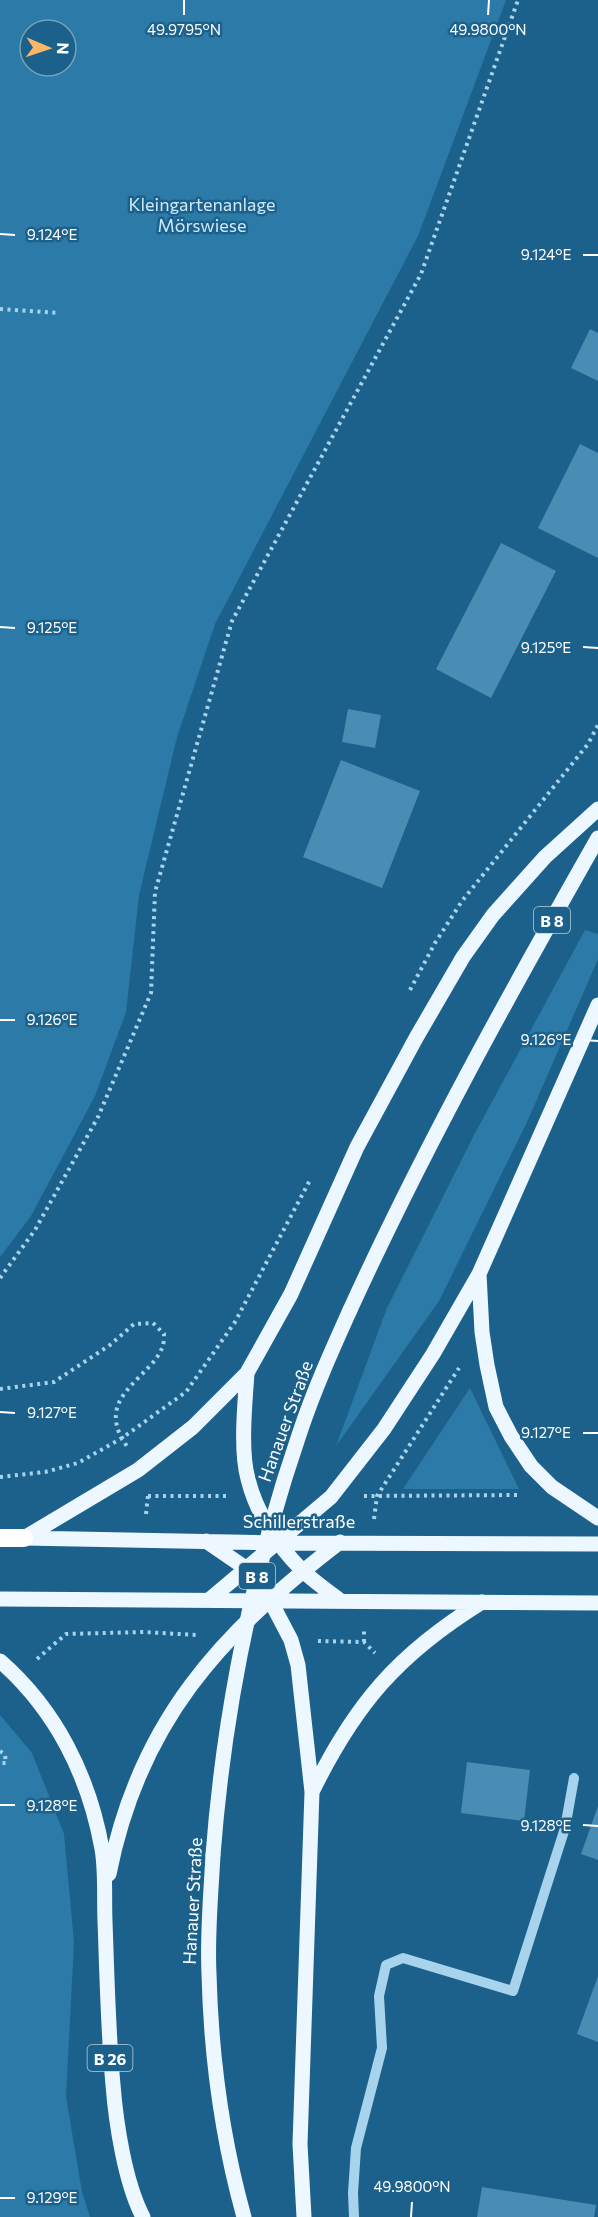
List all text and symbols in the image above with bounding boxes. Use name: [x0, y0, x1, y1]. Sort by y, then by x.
north arrow: [18, 18, 78, 78]
text: 49.9795°N: [147, 20, 221, 38]
text: 49.9800°N: [449, 20, 527, 38]
text: N: [54, 42, 73, 55]
park label: Kleingartenanlage Mörswiese: [128, 193, 276, 236]
text: 9.124°E: [27, 225, 77, 243]
text: 9.124°E: [521, 245, 571, 263]
text: 9.125°E: [27, 618, 77, 636]
text: 9.125°E: [521, 638, 571, 656]
road number: B 8: [534, 907, 570, 933]
text: 9.126°E: [27, 1010, 78, 1028]
text: 9.126°E: [521, 1030, 572, 1048]
street label: Hanauer Straße: [253, 1357, 317, 1485]
text: 9.127°E: [27, 1403, 77, 1421]
text: 9.127°E: [521, 1423, 571, 1441]
street label: Schillerstraße: [243, 1510, 355, 1532]
road number: B 8: [239, 1563, 275, 1589]
text: 9.128°E: [27, 1796, 78, 1814]
text: 9.128°E: [521, 1816, 572, 1834]
street label: Hanauer Straße: [178, 1837, 206, 1965]
road number: B 26: [88, 2045, 132, 2071]
text: 49.9800°N: [373, 2177, 451, 2195]
text: 9.129°E: [27, 2188, 78, 2206]

